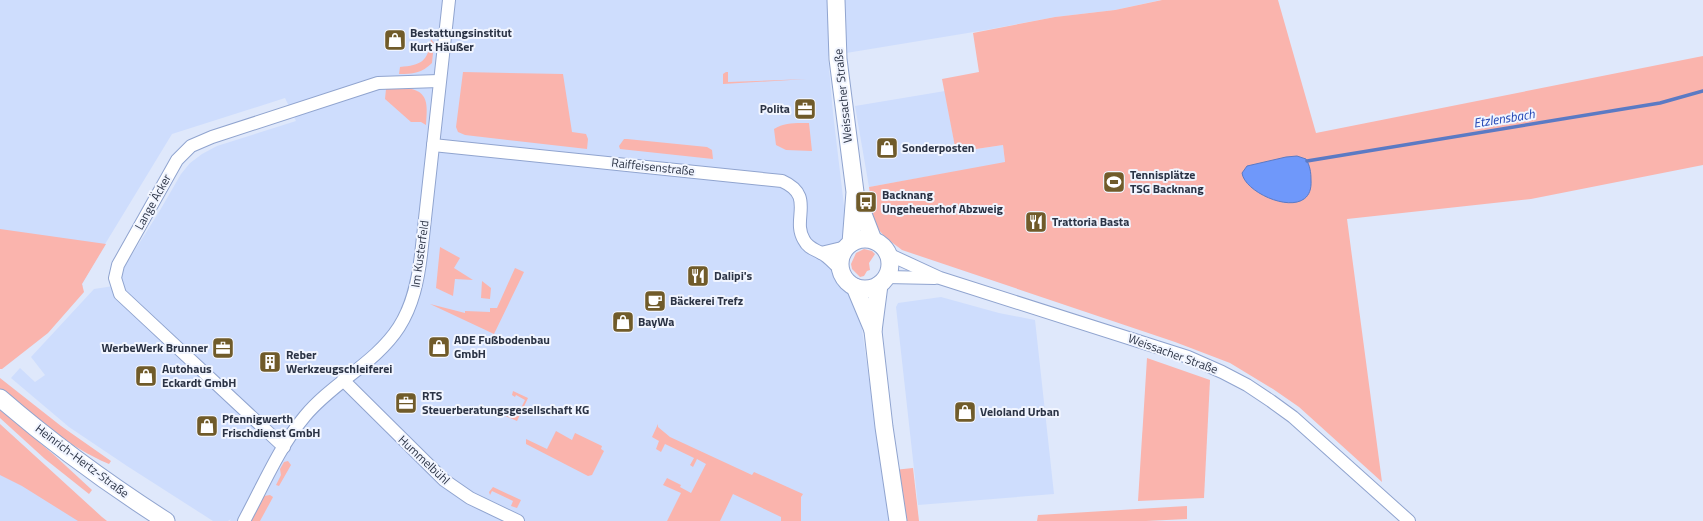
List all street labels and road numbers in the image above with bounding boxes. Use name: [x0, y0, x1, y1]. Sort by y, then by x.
street label: Weissacher Straße: [828, 48, 857, 144]
street label: Raiffeisenstraße: [611, 153, 696, 180]
street label: Lange Äcker: [129, 170, 176, 233]
street label: Im Kusterfeld: [405, 219, 434, 289]
street label: Weissacher Straße: [1126, 328, 1221, 379]
street label: Heinrich-Hertz-Straße: [31, 419, 133, 502]
street label: Hummelbühl: [394, 430, 455, 489]

